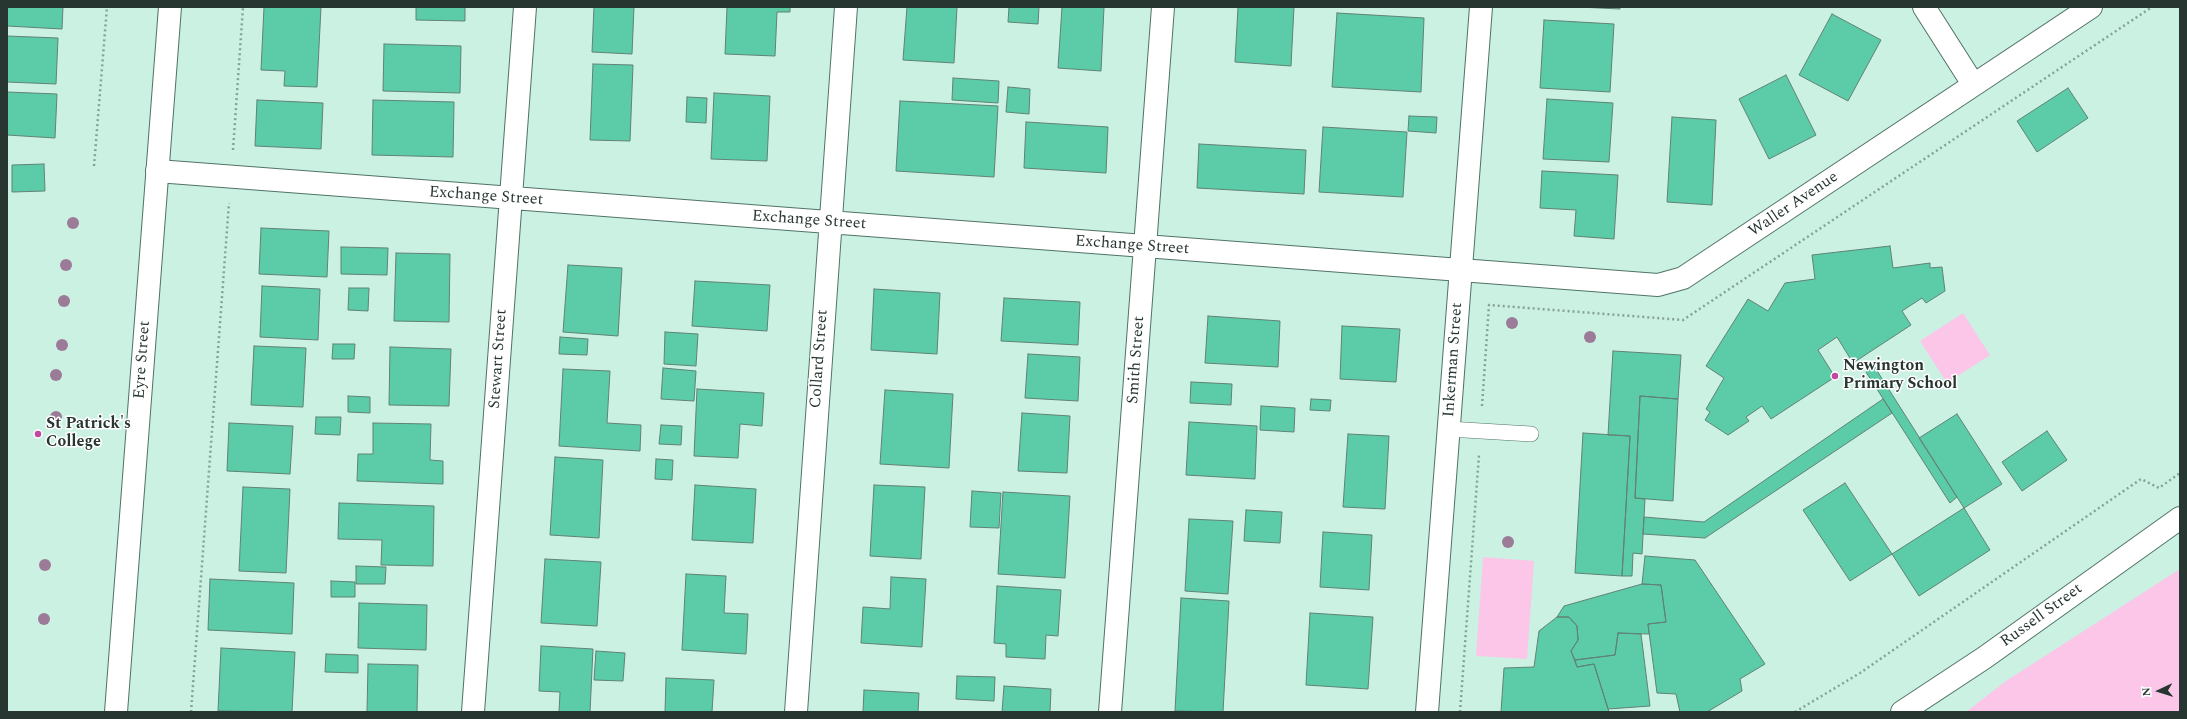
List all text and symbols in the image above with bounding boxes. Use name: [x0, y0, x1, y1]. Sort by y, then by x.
street label: Waller Avenue: [1746, 168, 1842, 242]
street label: Exchange Street: [428, 183, 544, 211]
street label: Exchange Street: [751, 207, 867, 235]
street label: Exchange Street: [1074, 232, 1190, 260]
street label: Inkerman Street: [1440, 302, 1468, 418]
street label: Stewart Street: [486, 308, 512, 410]
street label: Collard Street: [807, 309, 833, 409]
street label: Smith Street: [1124, 315, 1150, 405]
street label: Eyre Street: [131, 320, 155, 400]
place label: Newington Primary School: [1843, 357, 1957, 395]
marker: Newington Primary School: [1830, 371, 1840, 381]
place label: St Patrick's College: [46, 415, 131, 453]
marker: St Patrick's College: [33, 429, 43, 439]
street label: Russell Street: [1997, 580, 2087, 652]
north arrow: [2139, 671, 2179, 711]
text: N: [2138, 687, 2155, 697]

